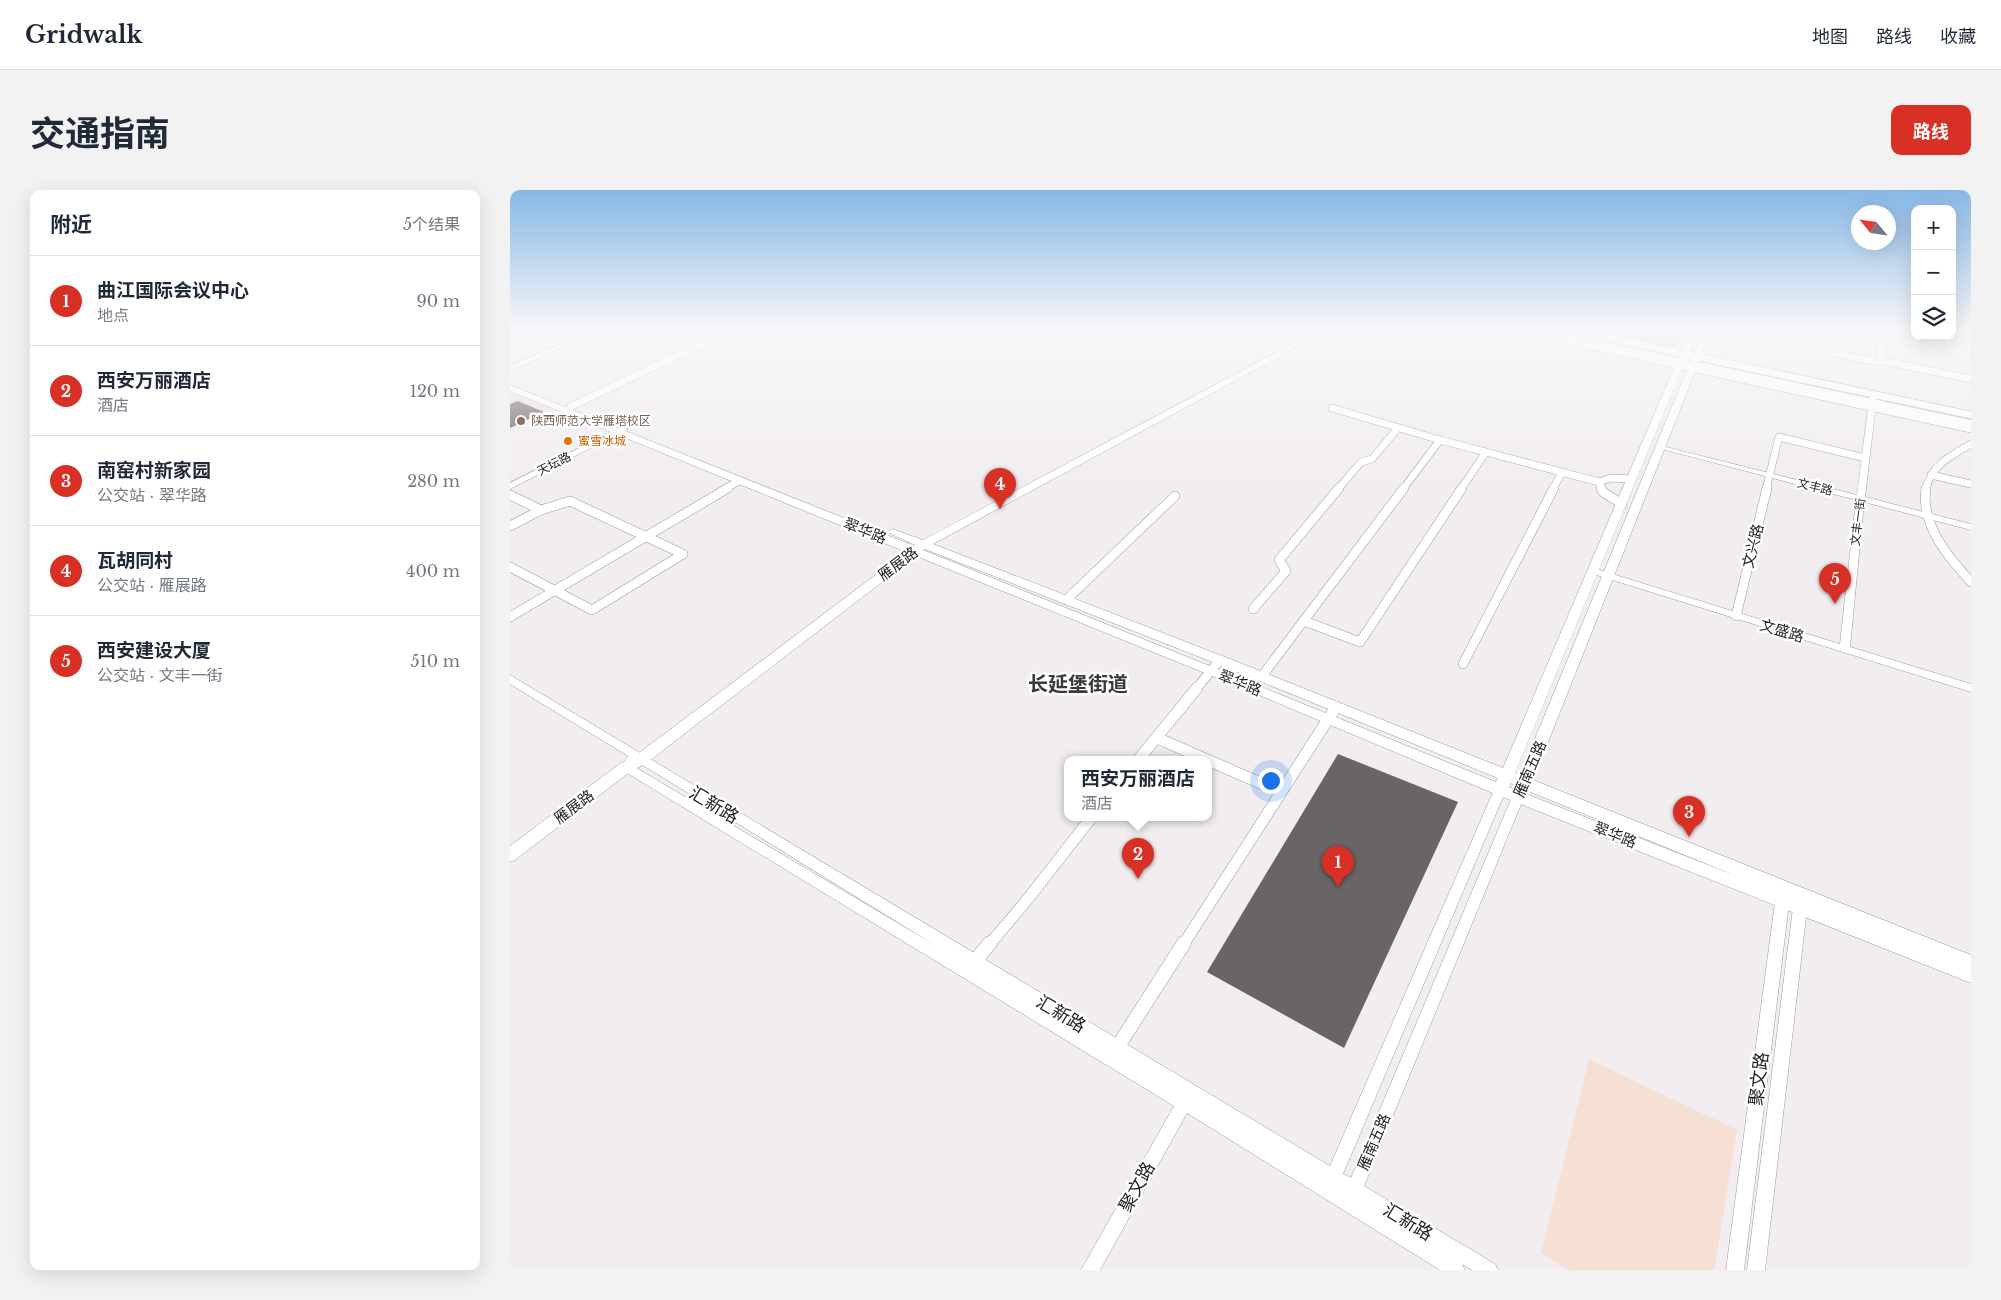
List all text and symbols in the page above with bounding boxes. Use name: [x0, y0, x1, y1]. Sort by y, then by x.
text: Gridwalk: [25, 20, 142, 49]
text: 地图: [1812, 26, 1848, 48]
text: 路线: [1876, 26, 1912, 48]
text: 收藏: [1940, 26, 1976, 48]
button: 路线: [1891, 105, 1971, 155]
text: 交通指南: [30, 112, 170, 155]
north arrow: [1851, 205, 1896, 250]
map controls: [1911, 205, 1956, 340]
button: +: [1911, 205, 1956, 250]
text: 附近: [50, 212, 92, 238]
text: 5个结果: [403, 214, 460, 234]
button: −: [1911, 250, 1956, 295]
text: 曲江国际会议中心: [97, 279, 249, 302]
text: 1: [63, 291, 69, 311]
text: 90 m: [417, 291, 460, 311]
button: layers: [1911, 295, 1956, 340]
text: 地点: [97, 305, 129, 325]
text: 西安万丽酒店: [97, 369, 211, 392]
text: 2: [61, 381, 71, 401]
text: 120 m: [410, 381, 460, 401]
text: 酒店: [97, 395, 129, 415]
place label: 陕西师范大学雁塔校区: [531, 413, 651, 428]
marker: 陕西师范大学雁塔校区: [515, 415, 527, 427]
place label: 蜜雪冰城: [578, 433, 626, 448]
marker: 蜜雪冰城: [562, 435, 574, 447]
street label: 天坛路: [534, 449, 573, 478]
text: 南窑村新家园: [97, 459, 211, 482]
pin: 4: [984, 468, 1016, 509]
text: 3: [61, 471, 71, 491]
text: 280 m: [407, 471, 460, 491]
street label: 文丰路: [1796, 475, 1834, 498]
text: 公交站 · 翠华路: [97, 485, 207, 505]
street label: 文丰一街: [1847, 497, 1868, 547]
street label: 翠华路: [841, 513, 890, 548]
street label: 文兴路: [1738, 522, 1767, 570]
street label: 雁展路: [874, 542, 921, 585]
text: 瓦胡同村: [97, 549, 173, 572]
text: 4: [61, 561, 71, 581]
text: 400 m: [406, 561, 460, 581]
pin: 5: [1819, 563, 1851, 604]
text: 公交站 · 雁展路: [97, 575, 207, 595]
street label: 文盛路: [1758, 615, 1806, 646]
text: 西安建设大厦: [97, 639, 211, 662]
text: 5: [61, 651, 71, 671]
text: 510 m: [411, 651, 460, 671]
text: 公交站 · 文丰一街: [97, 665, 223, 685]
street label: 翠华路: [1216, 665, 1265, 700]
district label: 长延堡街道: [1028, 672, 1128, 696]
street label: 雁南五路: [1509, 737, 1550, 800]
popup: [1064, 756, 1212, 821]
text: 西安万丽酒店: [1081, 767, 1195, 790]
your location: [1258, 768, 1284, 794]
street label: 汇新路: [685, 782, 743, 828]
street label: 雁展路: [550, 785, 597, 828]
text: 酒店: [1081, 793, 1113, 813]
pin: 3: [1673, 796, 1705, 837]
street label: 翠华路: [1591, 817, 1640, 852]
pin: 2: [1122, 838, 1154, 879]
pin: 1: [1322, 846, 1354, 887]
street label: 汇新路: [1032, 991, 1090, 1037]
street label: 聚文路: [1745, 1051, 1773, 1107]
street label: 雁南五路: [1353, 1110, 1394, 1173]
street label: 聚文路: [1114, 1158, 1160, 1216]
street label: 汇新路: [1379, 1199, 1437, 1245]

